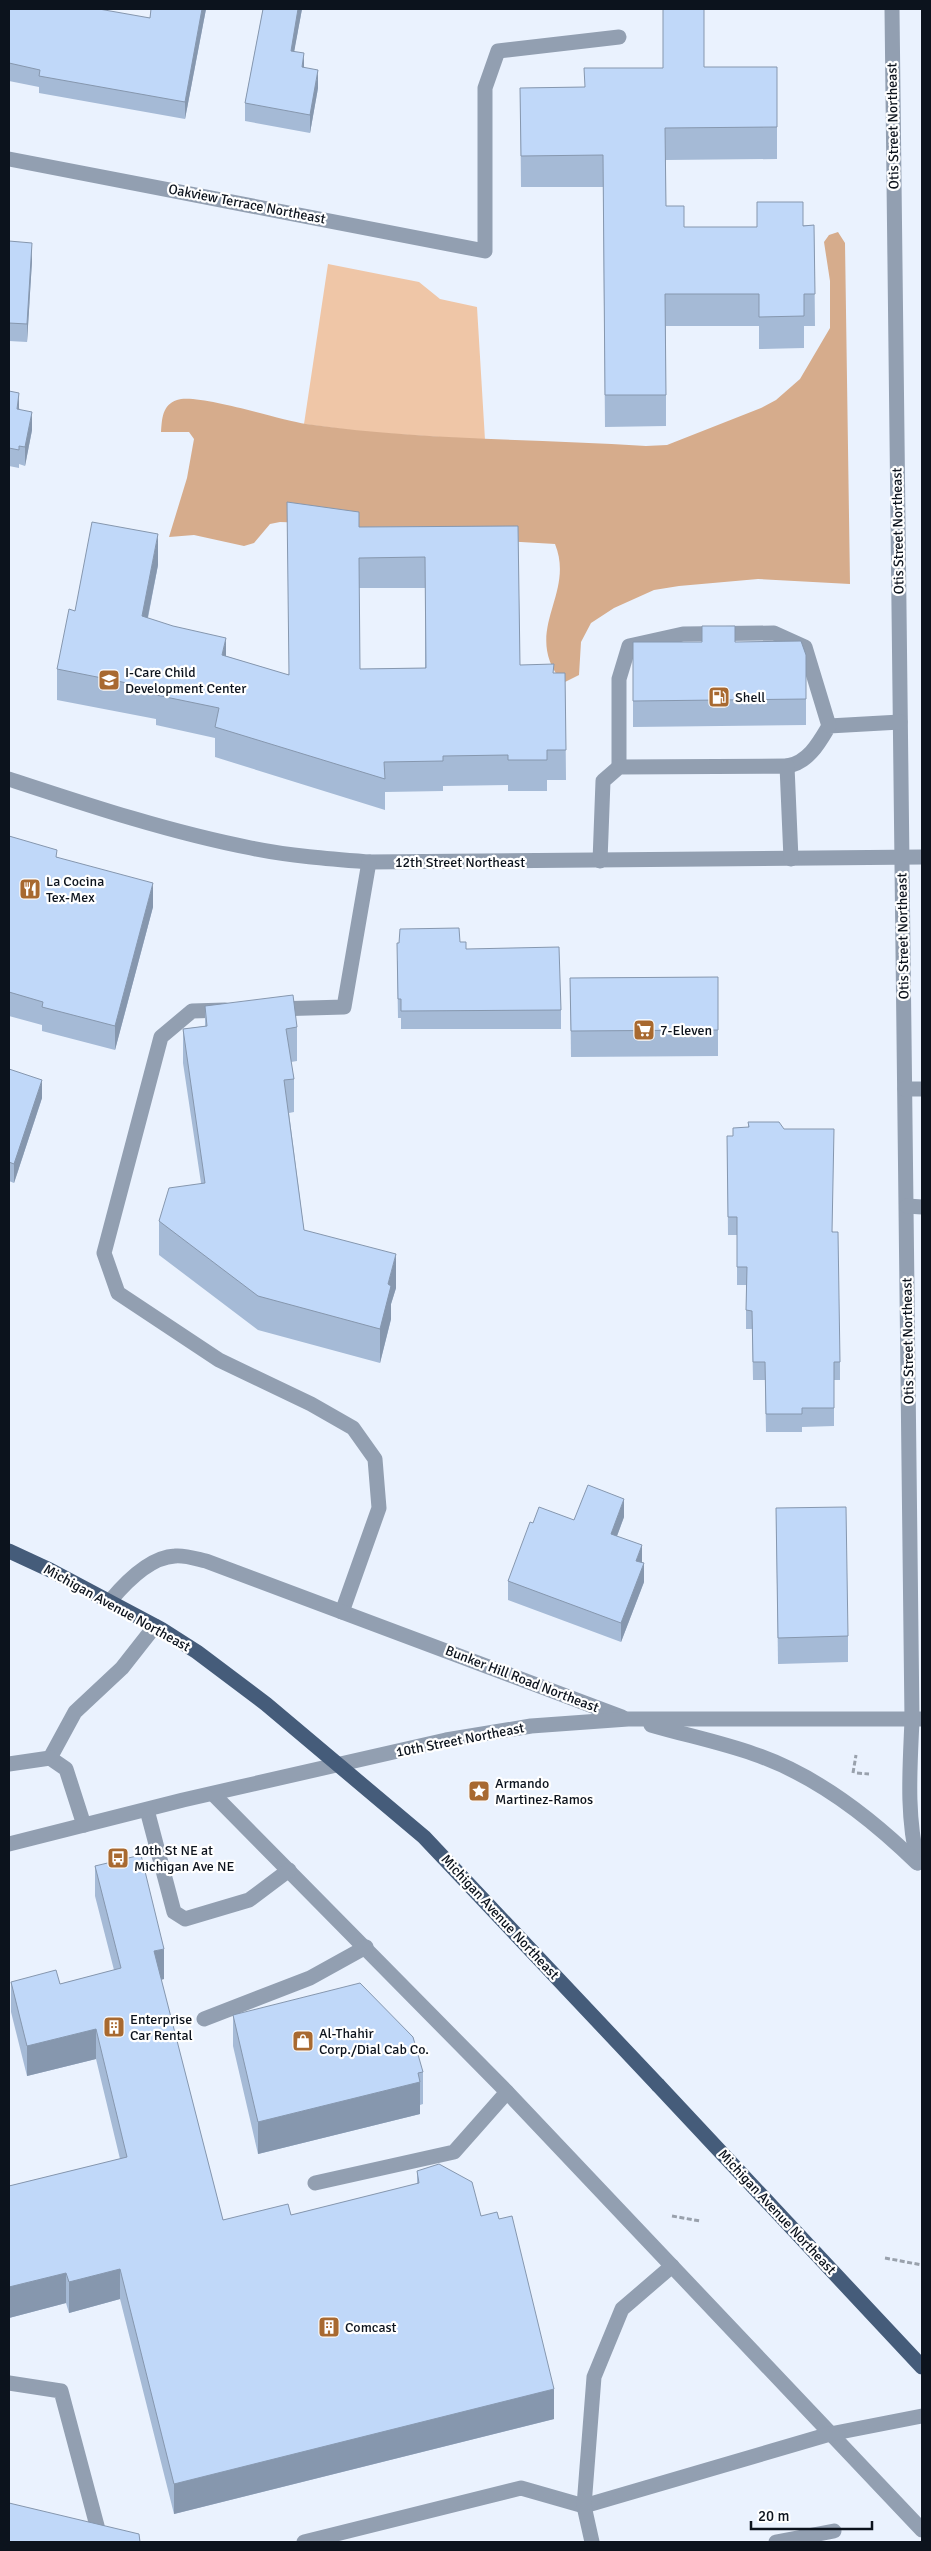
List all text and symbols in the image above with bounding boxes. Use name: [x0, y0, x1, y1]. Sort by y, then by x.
street label: Otis Street Northeast: [883, 62, 903, 189]
street label: Oakview Terrace Northeast: [167, 180, 327, 228]
street label: Otis Street Northeast: [888, 467, 908, 594]
place label: I-Care Child Development Center: [125, 664, 247, 697]
school or university icon: I-Care Child Development Center: [97, 668, 121, 692]
fuel station icon: Shell: [707, 685, 731, 709]
place label: Shell: [735, 689, 765, 706]
street label: 12th Street Northeast: [395, 854, 525, 871]
street label: Otis Street Northeast: [893, 872, 913, 999]
place label: La Cocina Tex-Mex: [46, 873, 104, 906]
restaurant icon: La Cocina Tex-Mex: [18, 877, 42, 901]
supermarket icon: 7-Eleven: [632, 1018, 656, 1042]
place label: 7-Eleven: [660, 1022, 712, 1039]
street label: Otis Street Northeast: [898, 1277, 918, 1404]
street label: Michigan Avenue Northeast: [41, 1561, 193, 1655]
street label: Bunker Hill Road Northeast: [443, 1642, 601, 1716]
street label: 10th Street Northeast: [394, 1719, 526, 1761]
place label: Armando Martinez-Ramos: [495, 1775, 593, 1808]
place icon: Armando Martinez-Ramos: [467, 1779, 491, 1803]
place label: 10th St NE at Michigan Ave NE: [134, 1842, 234, 1875]
bus stop icon: 10th St NE at Michigan Ave NE: [106, 1846, 130, 1870]
street label: Michigan Avenue Northeast: [437, 1851, 563, 1983]
place label: Enterprise Car Rental: [130, 2011, 193, 2044]
building icon: Enterprise Car Rental: [102, 2015, 126, 2039]
place label: Al-Thahir Corp./Dial Cab Co.: [319, 2025, 429, 2058]
shop icon: Al-Thahir Corp./Dial Cab Co.: [291, 2029, 315, 2053]
street label: Michigan Avenue Northeast: [714, 2146, 840, 2278]
building icon: Comcast: [317, 2315, 341, 2339]
place label: Comcast: [345, 2319, 397, 2336]
scale bar: [751, 2498, 872, 2530]
text: 20 m: [758, 2507, 789, 2525]

